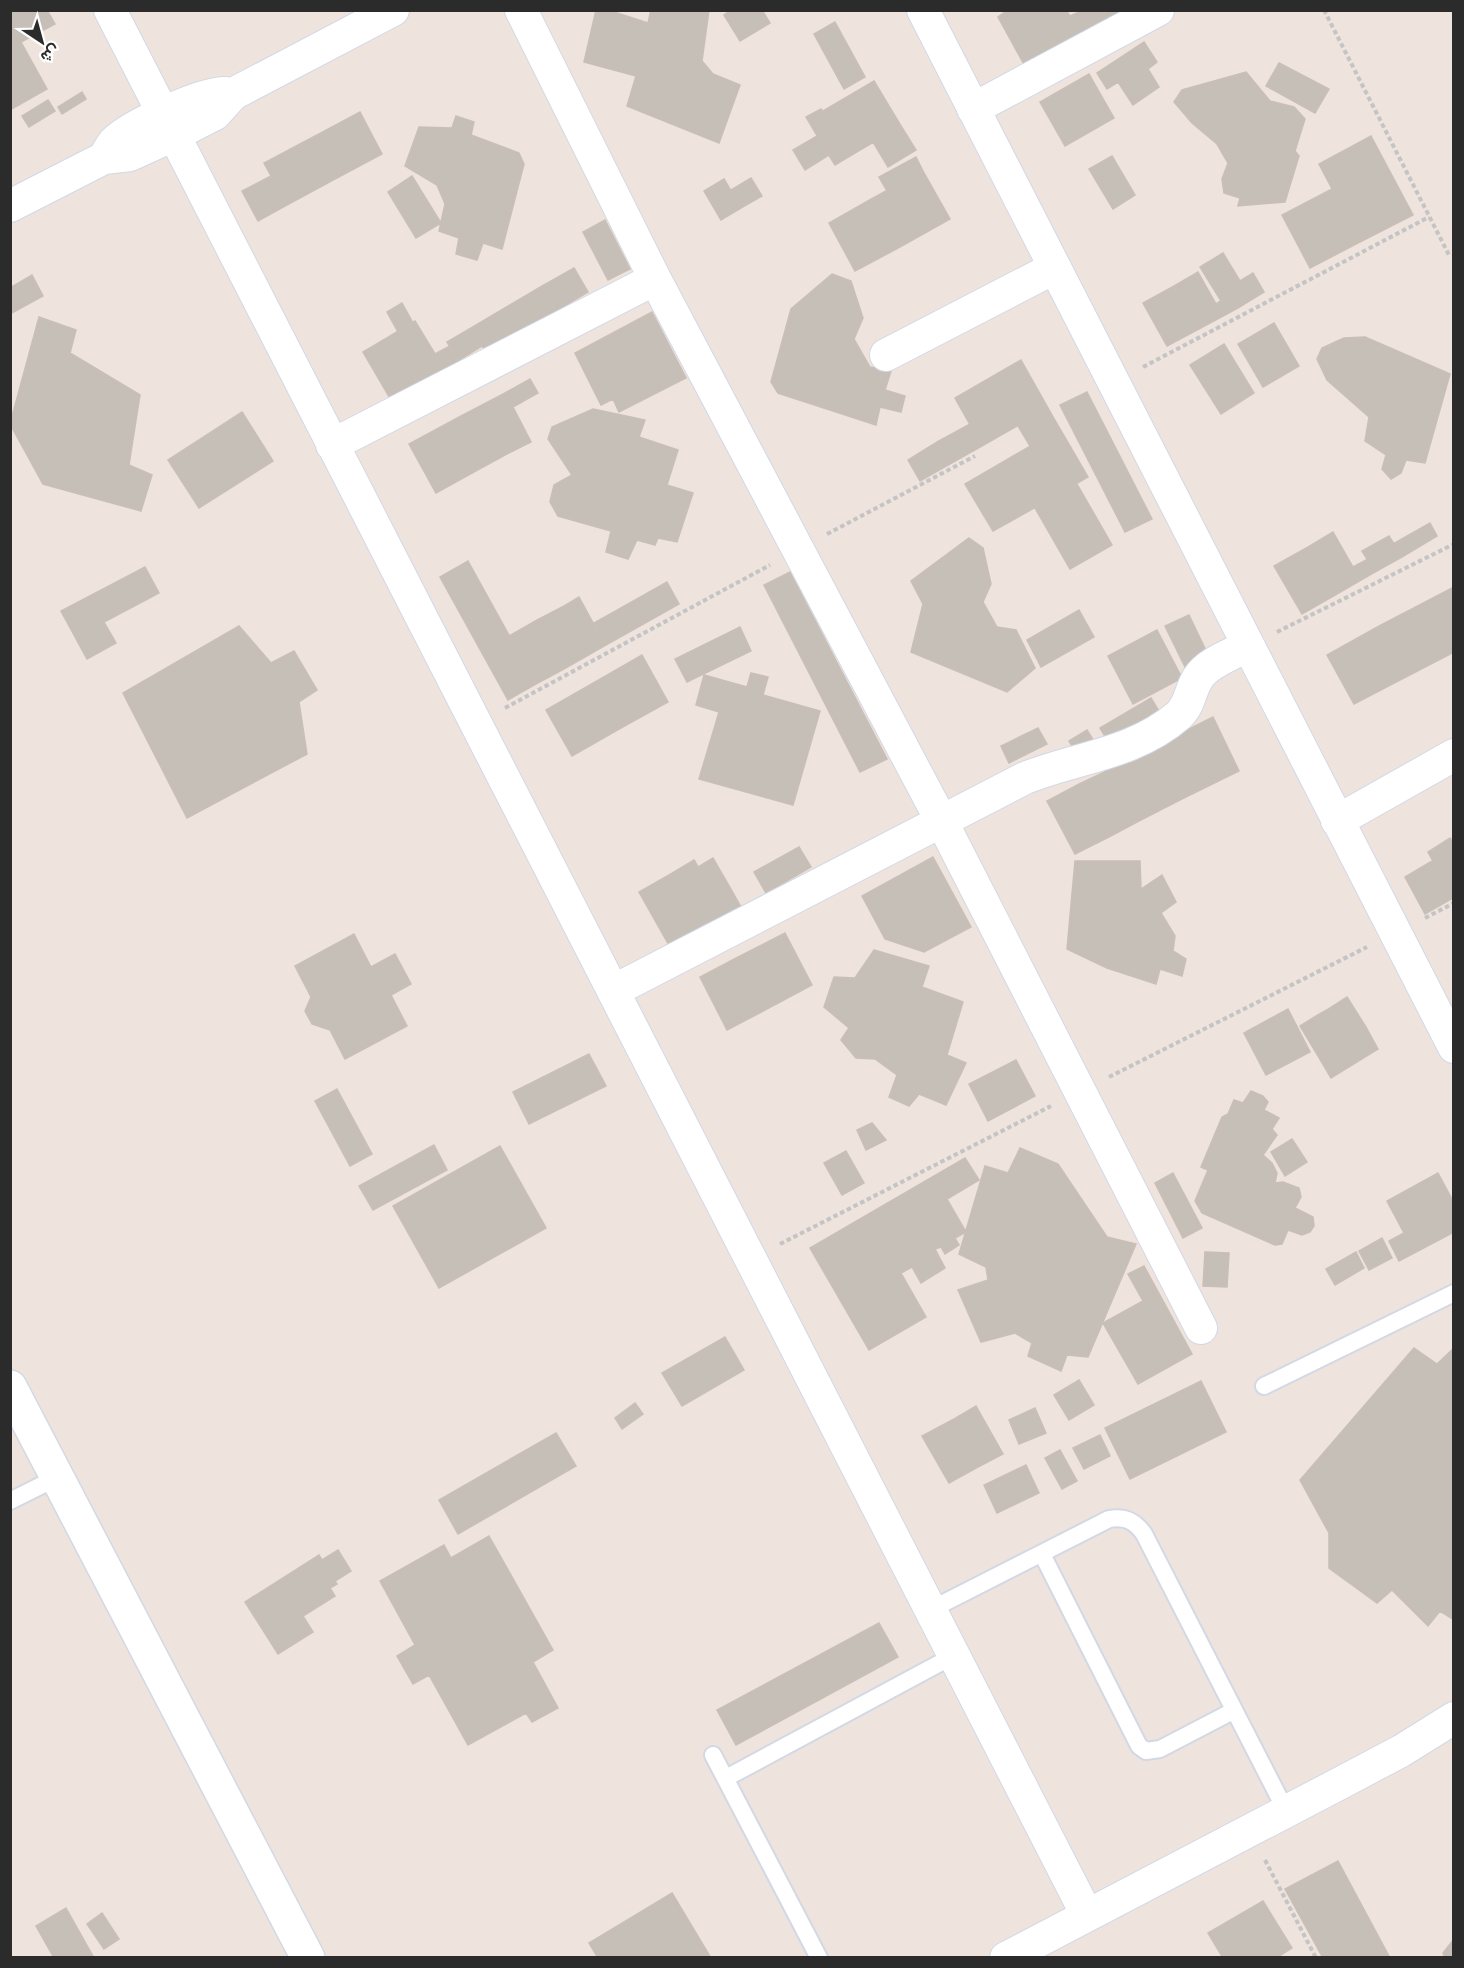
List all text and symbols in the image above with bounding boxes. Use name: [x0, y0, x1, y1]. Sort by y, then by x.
north arrow: [12, 12, 72, 72]
text: ش: [37, 40, 64, 68]

